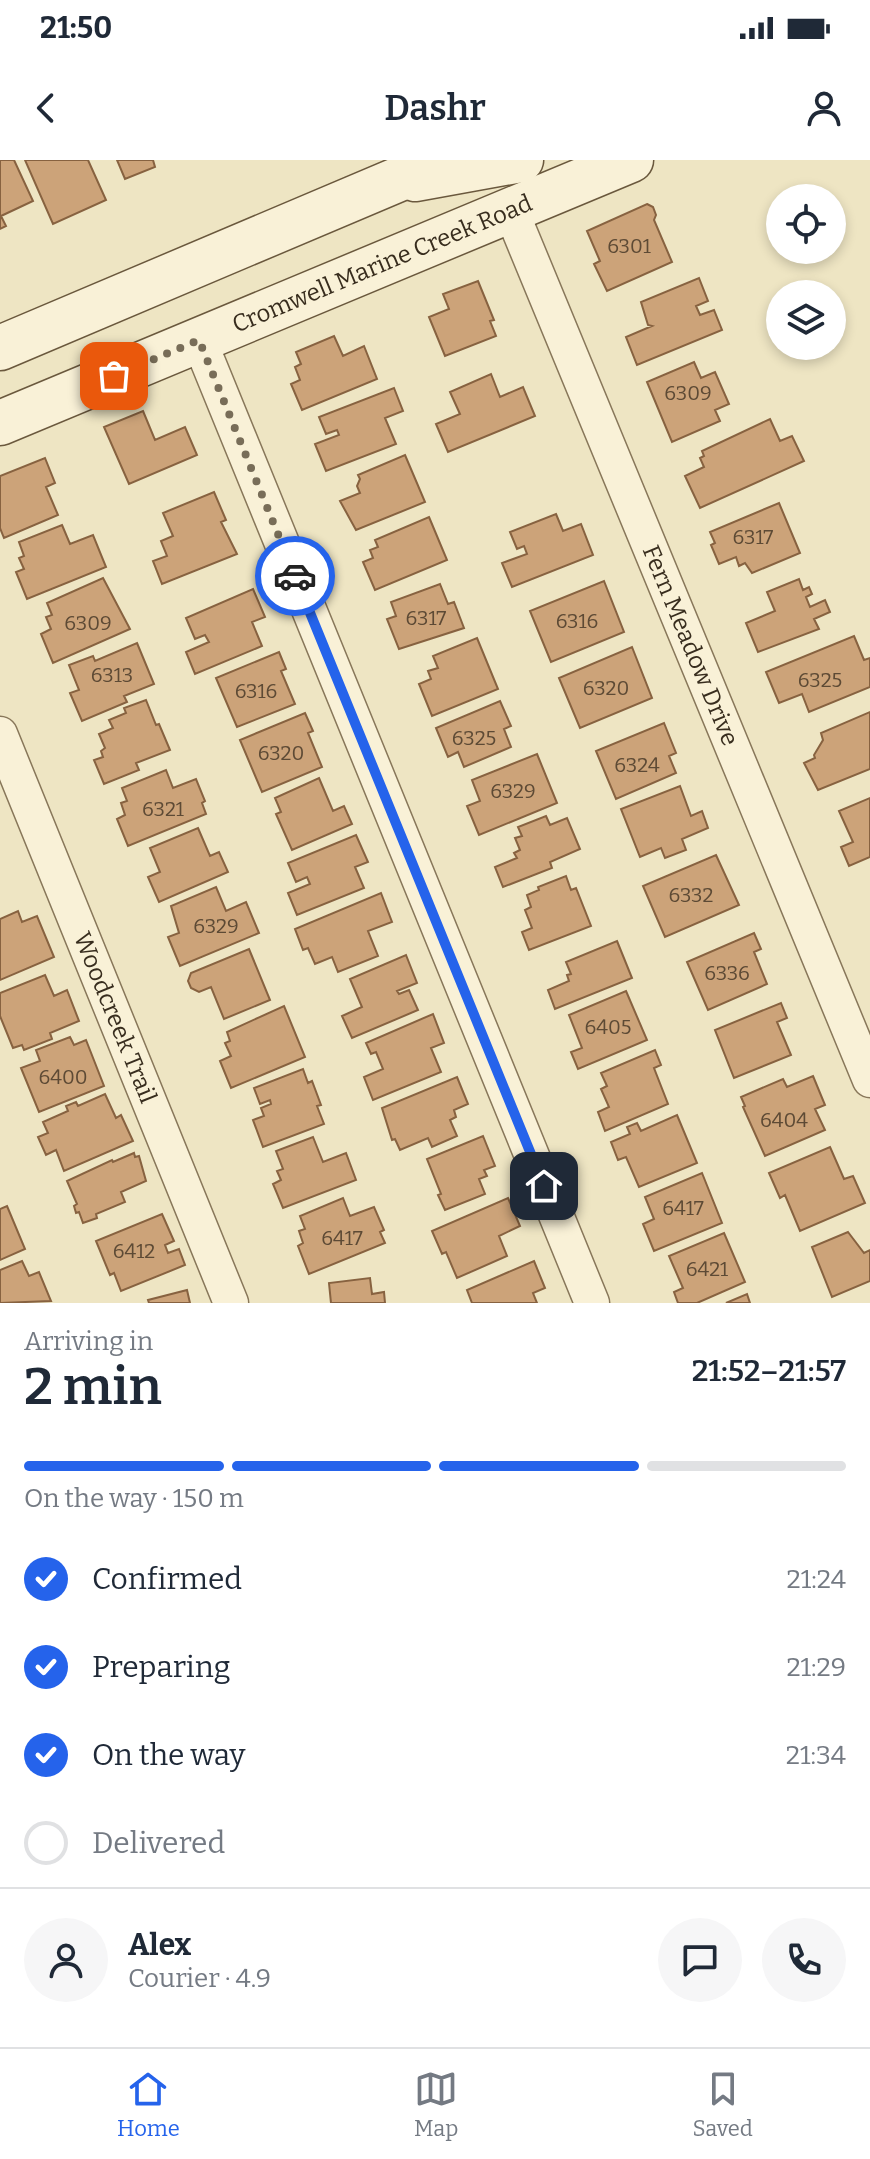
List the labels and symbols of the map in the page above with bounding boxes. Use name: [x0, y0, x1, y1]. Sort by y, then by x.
street label: Cromwell Marine Creek Road: [228, 189, 536, 339]
house number: 6301: [607, 234, 651, 258]
pin: [80, 342, 148, 410]
house number: 6309: [664, 381, 712, 405]
house number: 6317: [733, 525, 773, 549]
courier: [255, 536, 335, 616]
street label: Fern Meadow Drive: [637, 541, 744, 750]
house number: 6317: [406, 606, 446, 630]
house number: 6316: [556, 609, 598, 633]
house number: 6309: [64, 611, 112, 635]
house number: 6313: [91, 663, 133, 687]
house number: 6325: [798, 668, 842, 692]
house number: 6320: [583, 676, 629, 700]
house number: 6316: [235, 679, 277, 703]
house number: 6325: [452, 726, 496, 750]
house number: 6320: [258, 741, 304, 765]
house number: 6324: [614, 753, 660, 777]
house number: 6329: [490, 779, 536, 803]
house number: 6321: [142, 797, 184, 821]
house number: 6332: [669, 883, 713, 907]
house number: 6329: [193, 914, 239, 938]
street label: Woodcreek Trail: [68, 928, 162, 1107]
house number: 6336: [704, 961, 750, 985]
house number: 6405: [585, 1015, 632, 1039]
house number: 6400: [38, 1065, 88, 1089]
house number: 6404: [760, 1108, 808, 1132]
pin: [510, 1152, 578, 1220]
house number: 6417: [662, 1196, 704, 1220]
house number: 6417: [321, 1226, 363, 1250]
house number: 6412: [113, 1239, 155, 1263]
house number: 6421: [686, 1257, 728, 1281]

